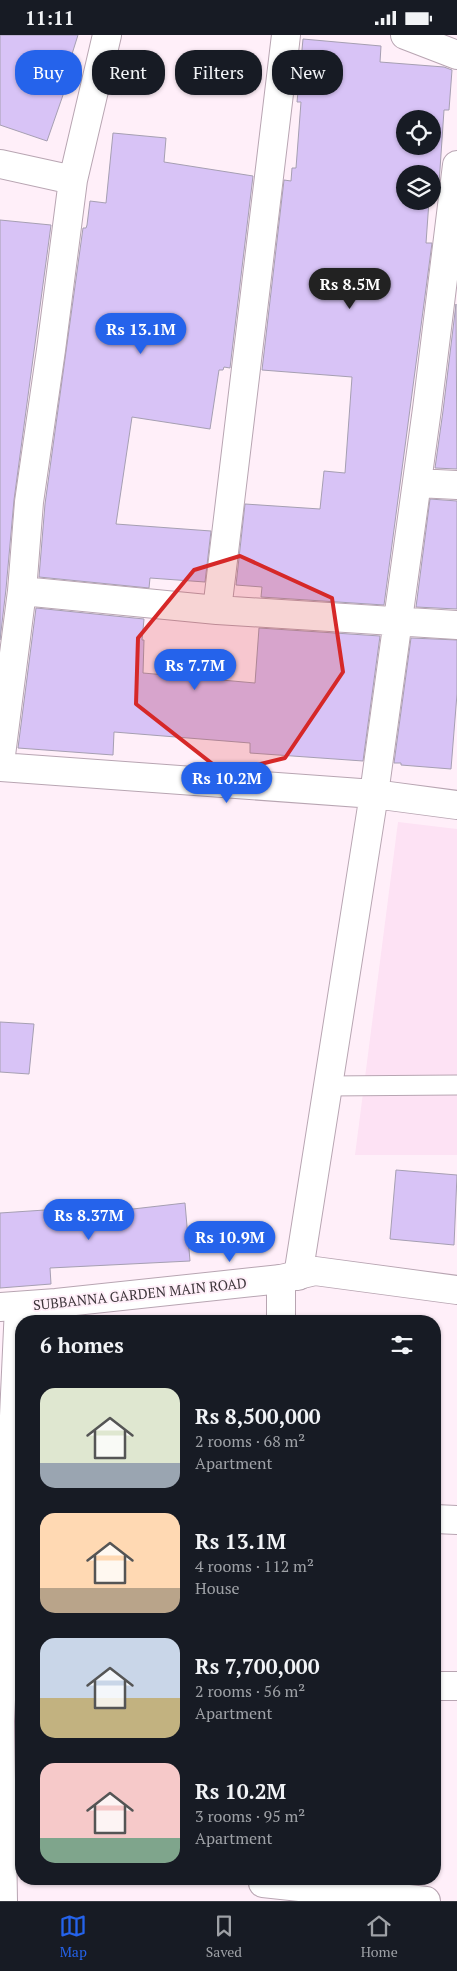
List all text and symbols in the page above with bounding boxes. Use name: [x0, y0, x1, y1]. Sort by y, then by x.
text: 11:11: [25, 5, 74, 30]
chip: Buy: [15, 50, 82, 95]
chip: Rent: [92, 50, 165, 95]
chip: Filters: [175, 50, 262, 95]
chip: New: [272, 50, 343, 95]
map controls: [396, 110, 441, 210]
button: locate: [396, 110, 441, 155]
button: layers: [396, 165, 441, 210]
pin: Rs 8.5M: [304, 267, 396, 310]
text: Rs 8.5M: [320, 273, 380, 295]
pin: Rs 13.1M: [89, 313, 193, 355]
text: Rs 13.1M: [106, 318, 176, 340]
pin: Rs 7.7M: [149, 649, 241, 691]
text: Rs 7.7M: [165, 654, 225, 676]
pin: Rs 10.2M: [175, 761, 279, 804]
text: Rs 10.2M: [192, 767, 262, 789]
pin: Rs 8.37M: [37, 1199, 141, 1241]
text: Rs 8.37M: [54, 1204, 124, 1226]
pin: Rs 10.9M: [178, 1221, 282, 1263]
text: Rs 10.9M: [195, 1226, 265, 1248]
street label: SUBBANNA GARDEN MAIN ROAD: [32, 1273, 248, 1314]
text: 6 homes: [40, 1331, 124, 1359]
icon: filters: [388, 1331, 416, 1359]
text: Rs 8,500,000: [195, 1402, 321, 1430]
icon: home: [80, 1408, 140, 1468]
text: 2 rooms · 68 m²: [195, 1430, 305, 1452]
text: Apartment: [195, 1452, 272, 1474]
text: Rs 13.1M: [195, 1527, 286, 1555]
icon: home: [80, 1533, 140, 1593]
text: 4 rooms · 112 m²: [195, 1555, 314, 1577]
text: House: [195, 1577, 240, 1599]
text: Rs 7,700,000: [195, 1652, 320, 1680]
icon: home: [80, 1658, 140, 1718]
text: 2 rooms · 56 m²: [195, 1680, 305, 1702]
text: Apartment: [195, 1702, 272, 1724]
text: Rs 10.2M: [195, 1777, 286, 1805]
icon: home: [80, 1783, 140, 1843]
text: 3 rooms · 95 m²: [195, 1805, 305, 1827]
text: Apartment: [195, 1827, 272, 1849]
tab: Map: [59, 1912, 87, 1961]
tab: Saved: [206, 1912, 242, 1961]
tab: Home: [361, 1912, 398, 1961]

